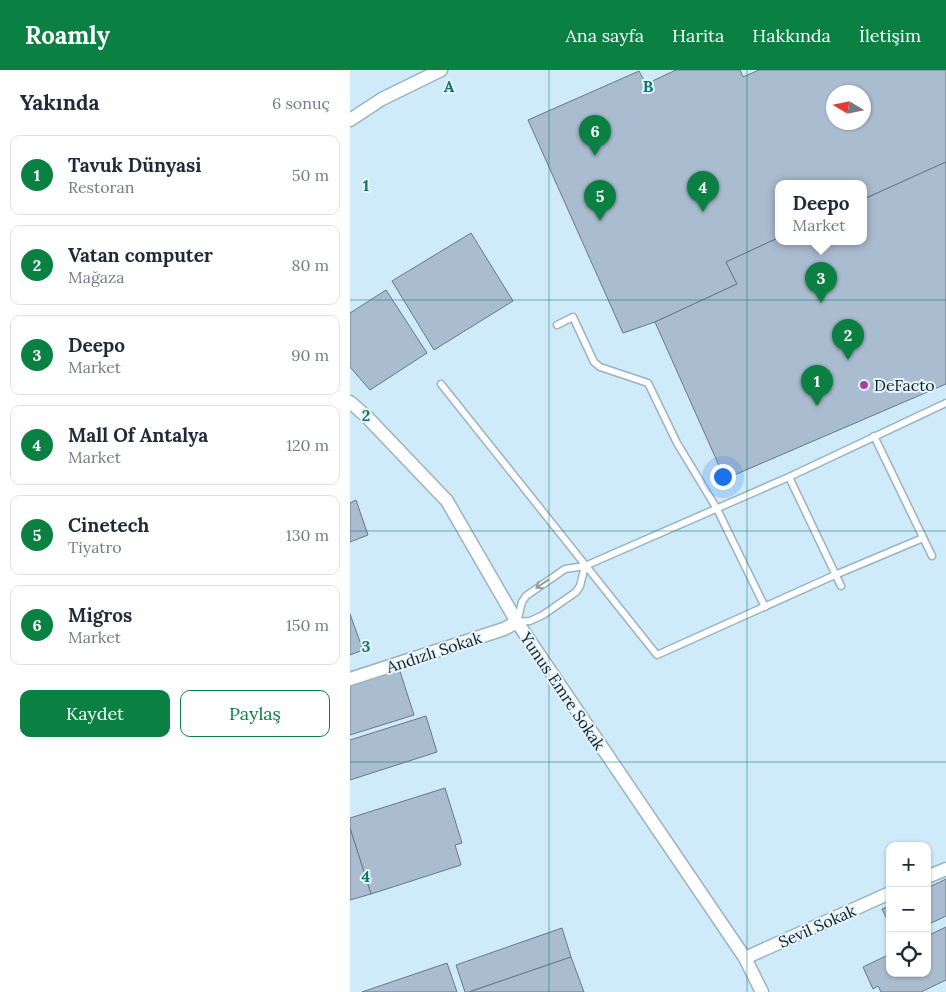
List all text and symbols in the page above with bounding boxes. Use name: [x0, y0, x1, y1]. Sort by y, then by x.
text: Roamly: [25, 20, 110, 51]
text: Ana sayfa: [566, 24, 644, 47]
text: Harita: [672, 24, 724, 47]
text: Hakkında: [752, 24, 831, 47]
text: İletişim: [859, 24, 921, 47]
text: A: [444, 76, 455, 96]
text: B: [643, 76, 654, 96]
north arrow: [826, 85, 871, 130]
text: Yakında: [20, 89, 100, 116]
text: 6 sonuç: [272, 93, 330, 113]
pin: 6: [579, 115, 611, 156]
text: Tavuk Dünyasi: [68, 153, 201, 177]
text: 1: [34, 165, 40, 185]
text: 50 m: [292, 165, 329, 185]
pin: 4: [687, 171, 719, 212]
text: 1: [363, 175, 369, 195]
text: Restoran: [68, 177, 134, 197]
pin: 5: [584, 180, 616, 221]
popup: [775, 180, 867, 245]
text: Deepo: [792, 191, 850, 215]
text: Market: [792, 215, 846, 235]
text: Vatan computer: [68, 243, 213, 267]
text: 2: [33, 255, 41, 275]
text: 80 m: [292, 255, 329, 275]
pin: 3: [805, 262, 837, 303]
text: Mağaza: [68, 267, 124, 287]
pin: 2: [832, 319, 864, 360]
text: Deepo: [68, 333, 125, 357]
text: 3: [33, 345, 41, 365]
text: 90 m: [291, 345, 329, 365]
text: Market: [68, 357, 121, 377]
pin: 1: [801, 365, 833, 406]
place label: DeFacto: [874, 375, 935, 395]
marker: DeFacto: [858, 379, 870, 391]
text: 2: [362, 405, 370, 425]
text: Mall Of Antalya: [68, 423, 208, 447]
text: 4: [33, 435, 41, 455]
text: 120 m: [286, 435, 329, 455]
text: Market: [68, 447, 121, 467]
your location: [710, 464, 736, 490]
text: Cinetech: [68, 513, 149, 537]
text: 5: [33, 525, 41, 545]
text: 130 m: [286, 525, 329, 545]
text: Tiyatro: [68, 537, 122, 557]
one-way arrow: [535, 579, 549, 590]
text: Migros: [68, 603, 132, 627]
text: 6: [32, 615, 42, 635]
text: 150 m: [286, 615, 329, 635]
text: Market: [68, 627, 121, 647]
street label: Andızlı Sokak: [383, 627, 485, 677]
street label: Yunus Emre Sokak: [516, 628, 610, 754]
text: 3: [362, 636, 371, 656]
button: Kaydet: [20, 690, 170, 737]
button: Paylaş: [180, 690, 330, 737]
map controls: [886, 842, 931, 977]
button: +: [886, 842, 931, 887]
text: 4: [362, 866, 371, 886]
button: −: [886, 887, 931, 932]
street label: Sevil Sokak: [775, 900, 859, 952]
button: locate: [886, 932, 931, 977]

